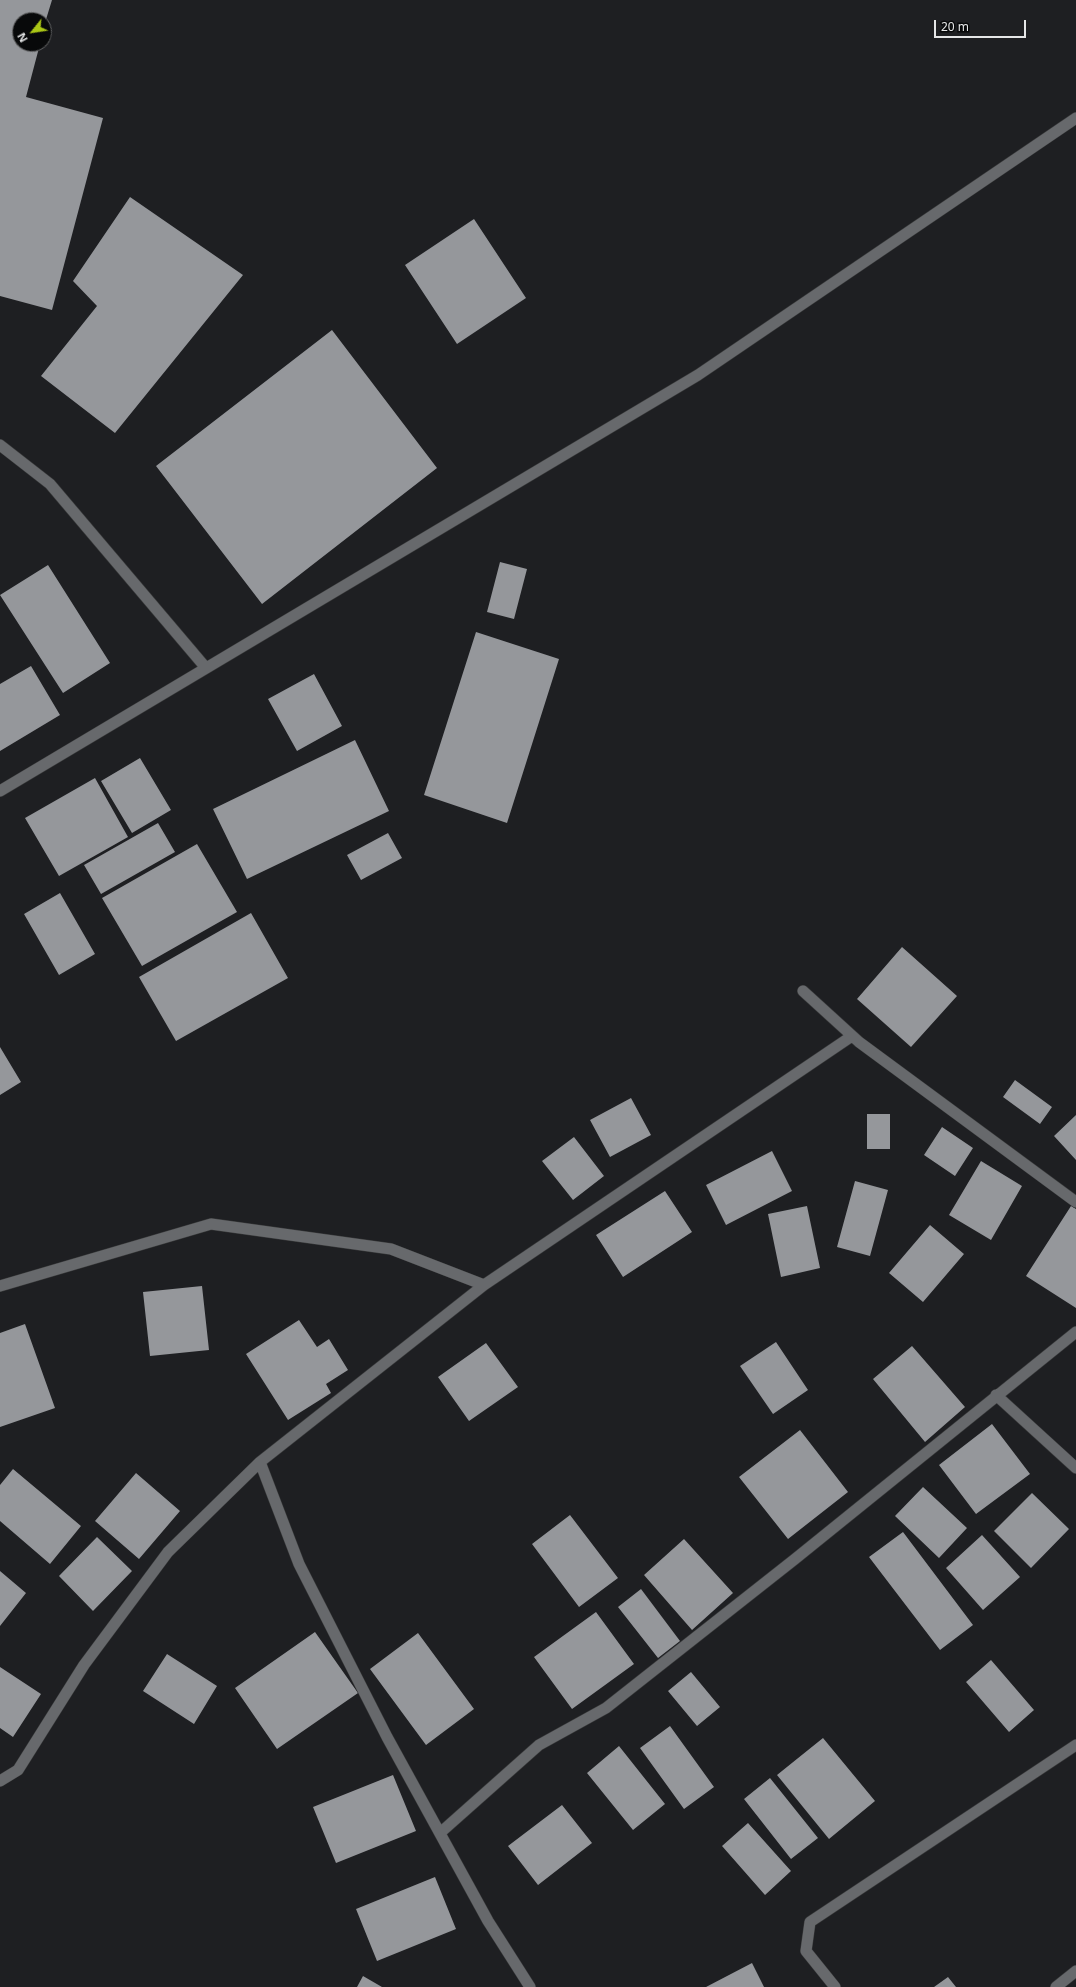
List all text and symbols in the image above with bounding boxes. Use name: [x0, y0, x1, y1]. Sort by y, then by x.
north arrow: [12, 12, 52, 52]
scale bar: [936, 12, 1028, 38]
text: 20 m: [941, 18, 969, 35]
text: N: [13, 30, 31, 45]

